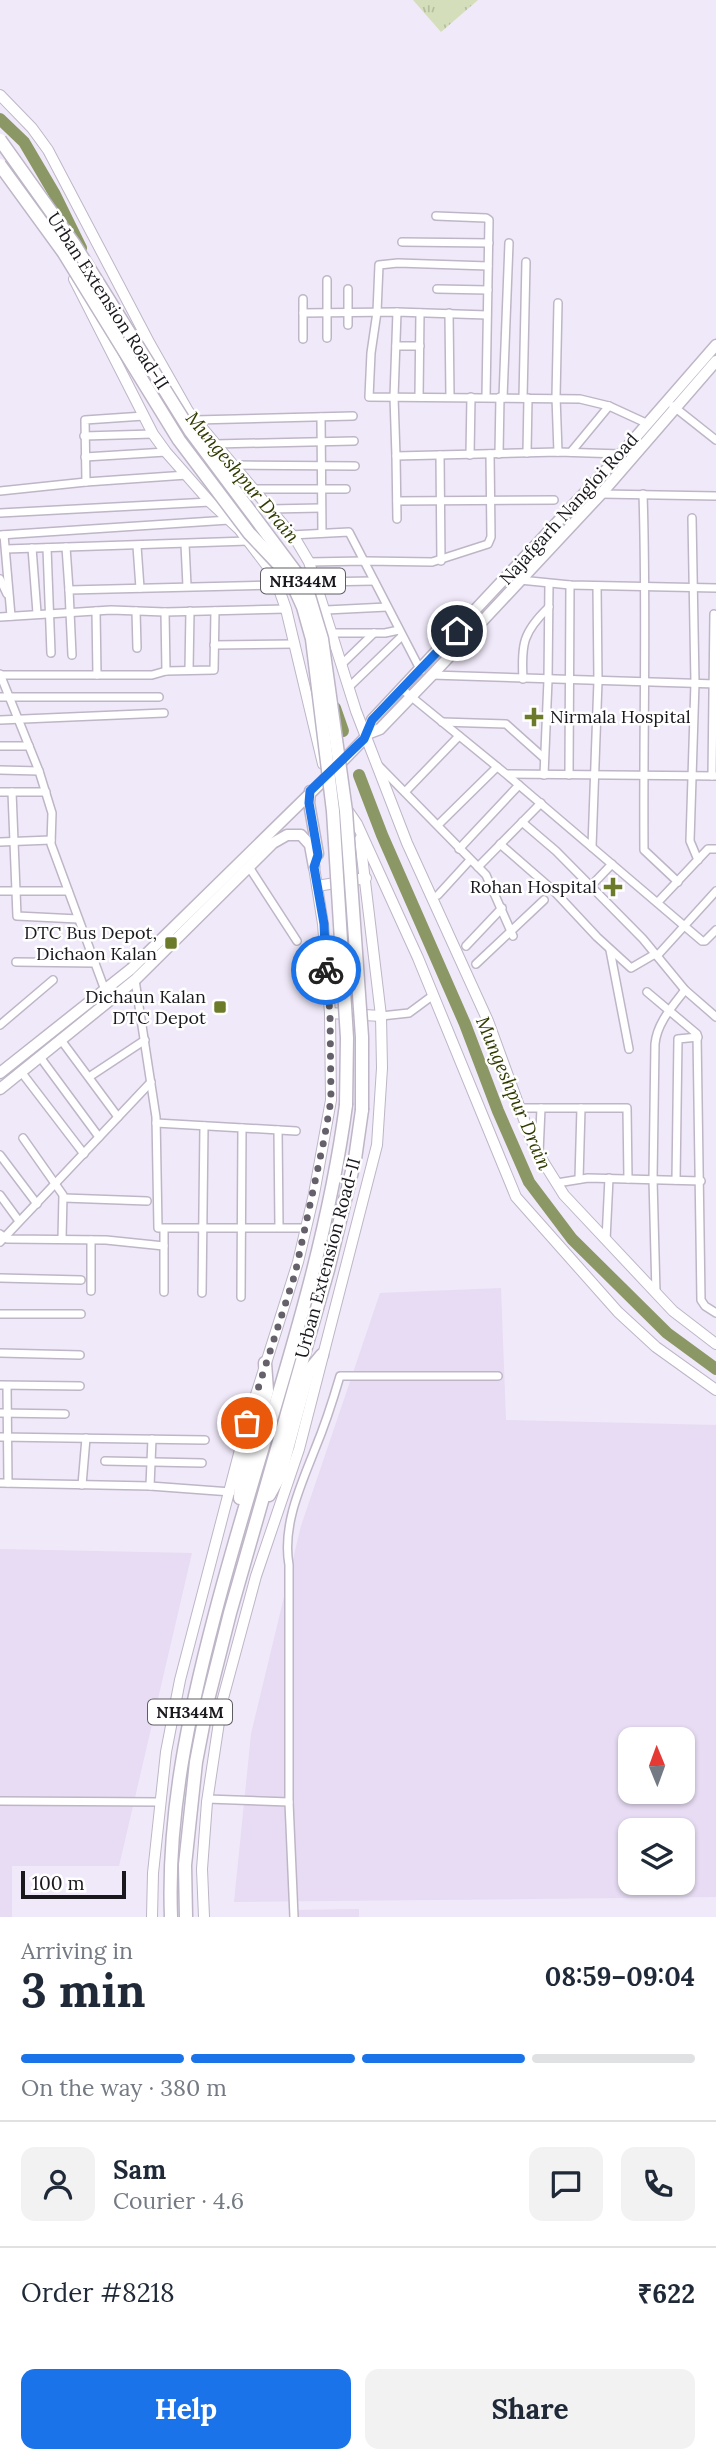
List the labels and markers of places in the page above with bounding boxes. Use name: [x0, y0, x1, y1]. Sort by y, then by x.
pin: [427, 601, 487, 661]
place label: Nirmala Hospital: [550, 705, 691, 728]
marker: Nirmala Hospital: [524, 707, 544, 727]
place label: Rohan Hospital: [470, 875, 597, 898]
marker: Rohan Hospital: [603, 877, 623, 897]
place label: DTC Bus Depot, Dichaon Kalan: [24, 921, 157, 965]
marker: DTC Bus Depot, Dichaon Kalan: [163, 935, 179, 951]
place label: Dichaun Kalan DTC Depot: [85, 985, 206, 1029]
marker: Dichaun Kalan DTC Depot: [212, 999, 228, 1015]
pin: [217, 1393, 277, 1453]

